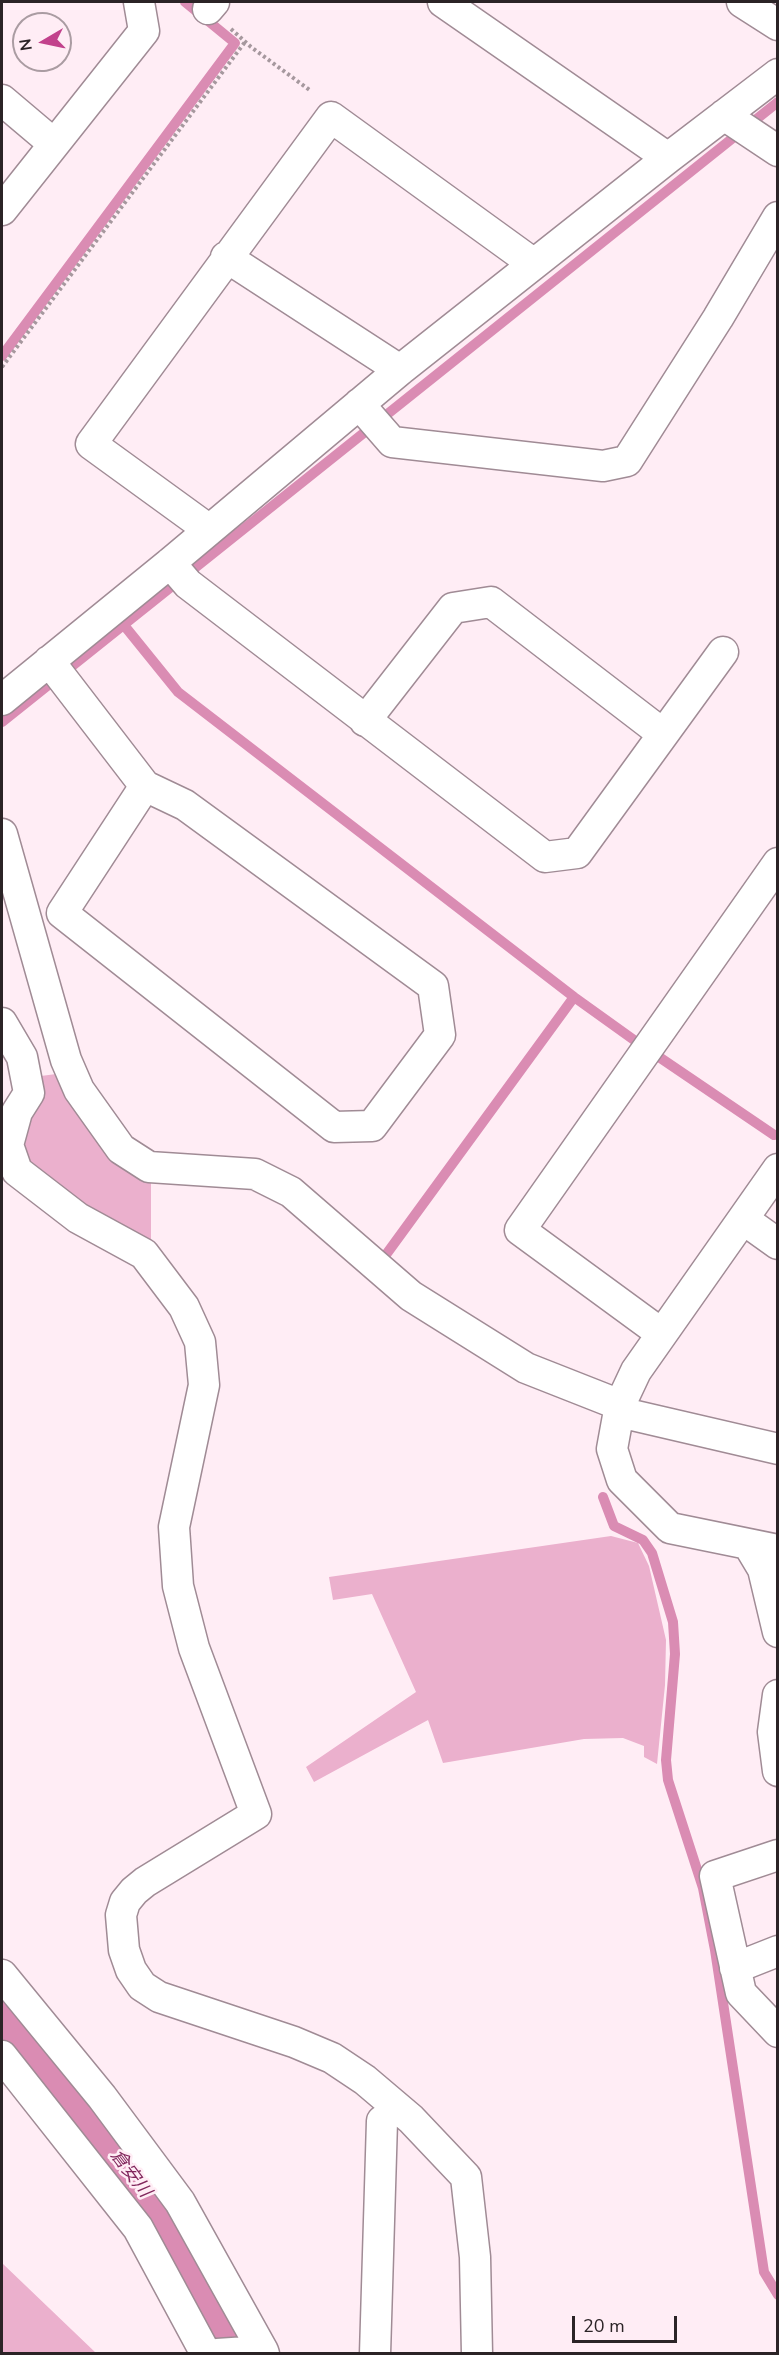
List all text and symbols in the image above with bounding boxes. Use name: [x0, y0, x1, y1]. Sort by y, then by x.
north arrow: [12, 12, 72, 72]
text: N: [14, 37, 38, 52]
water label: 倉安川: [105, 2146, 155, 2202]
scale bar: [575, 2304, 680, 2342]
text: 20 m: [583, 2314, 625, 2338]

